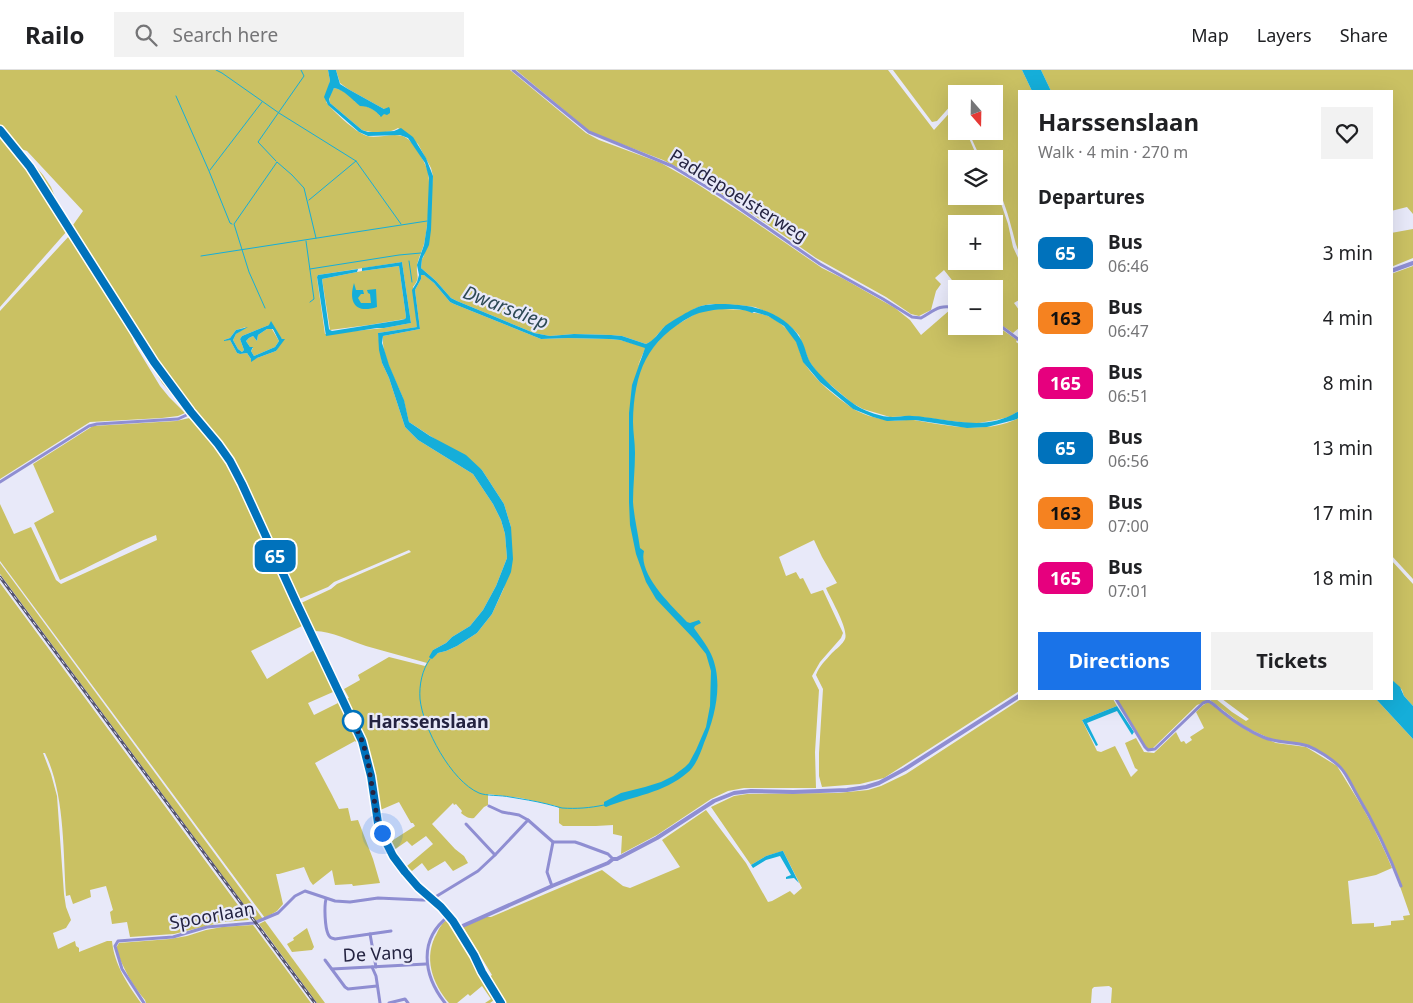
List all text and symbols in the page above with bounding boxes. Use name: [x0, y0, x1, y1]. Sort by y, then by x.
search box: [114, 12, 464, 57]
text: Railo: [25, 18, 84, 51]
icon: search: [132, 21, 160, 49]
text: Search here: [172, 22, 278, 48]
text: Map: [1191, 23, 1229, 47]
text: Layers: [1257, 23, 1312, 47]
text: Share: [1340, 23, 1388, 47]
north arrow: [948, 85, 1002, 140]
map controls: [948, 85, 1003, 335]
text: Harssenslaan: [1038, 105, 1199, 138]
button: heart: [1321, 107, 1373, 159]
text: Walk · 4 min · 270 m: [1038, 141, 1188, 163]
street label: Paddepoelsterweg: [666, 143, 812, 247]
button: layers: [948, 150, 1003, 205]
text: Departures: [1038, 184, 1145, 210]
button: +: [948, 215, 1003, 270]
text: Bus: [1108, 229, 1143, 255]
text: 3 min: [1323, 240, 1373, 266]
text: 65: [1055, 241, 1076, 265]
text: 06:46: [1108, 255, 1149, 277]
water label: Dwarsdiep: [460, 279, 552, 335]
button: −: [948, 280, 1003, 335]
text: Bus: [1108, 294, 1143, 320]
text: 4 min: [1323, 305, 1373, 331]
text: 163: [1050, 306, 1081, 330]
text: 06:47: [1108, 320, 1149, 342]
text: Bus: [1108, 359, 1143, 385]
text: 8 min: [1323, 370, 1373, 396]
text: 165: [1050, 371, 1081, 395]
text: 06:51: [1108, 385, 1149, 407]
text: Bus: [1108, 424, 1143, 450]
text: 13 min: [1312, 435, 1373, 461]
text: 65: [1055, 436, 1076, 460]
text: 06:56: [1108, 450, 1149, 472]
text: Bus: [1108, 489, 1143, 515]
text: 17 min: [1312, 500, 1373, 526]
text: 163: [1050, 501, 1081, 525]
text: 07:00: [1108, 515, 1149, 537]
line badge: 65: [252, 540, 298, 572]
text: 65: [265, 544, 285, 568]
text: Bus: [1108, 554, 1143, 580]
text: 18 min: [1312, 565, 1373, 591]
text: 165: [1050, 566, 1081, 590]
text: 07:01: [1108, 580, 1149, 602]
button: Directions: [1038, 632, 1201, 690]
button: Tickets: [1211, 632, 1373, 690]
place label: Harssenslaan: [368, 709, 489, 733]
marker: Harssenslaan: [342, 710, 364, 732]
your location: [370, 821, 395, 846]
street label: Spoorlaan: [168, 896, 256, 934]
street label: De Vang: [342, 939, 414, 967]

